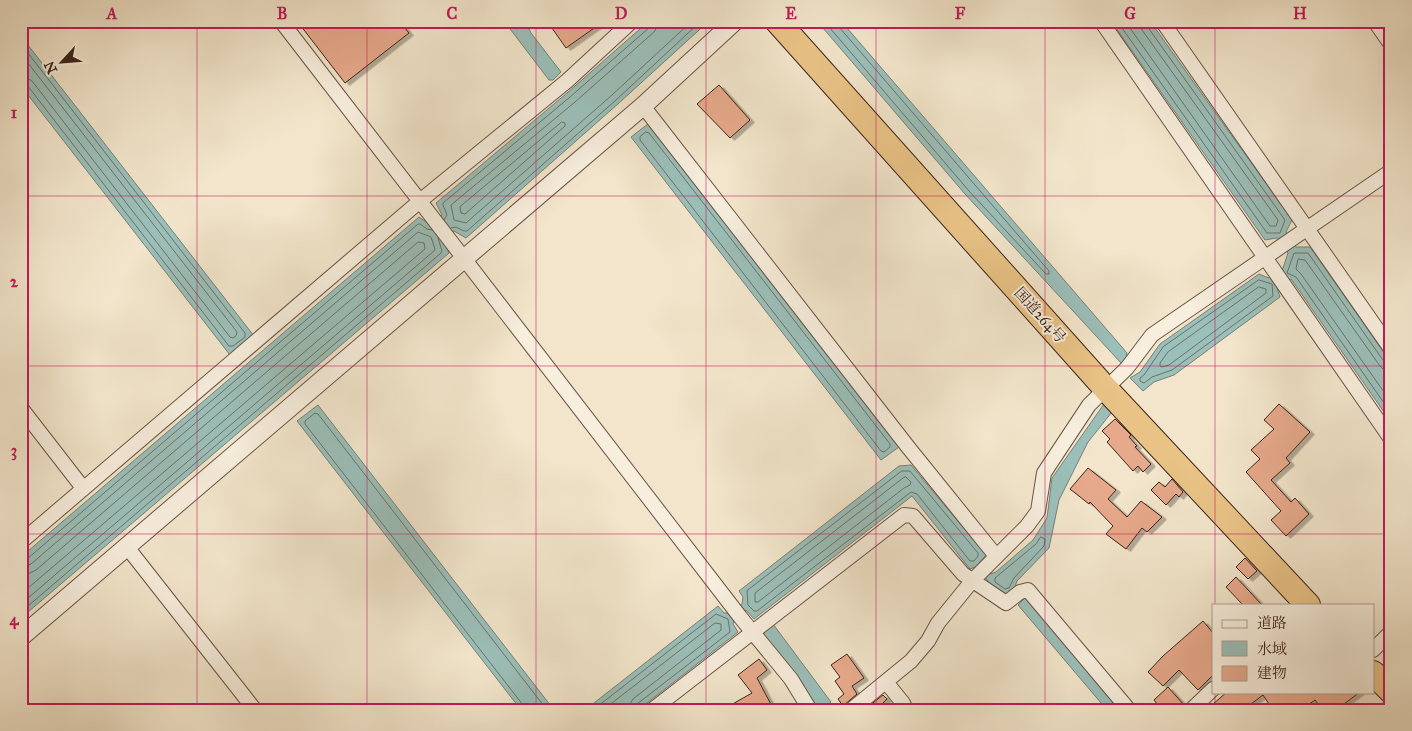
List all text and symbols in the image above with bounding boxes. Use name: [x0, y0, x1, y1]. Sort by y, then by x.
text: A: [106, 4, 118, 23]
text: B: [277, 4, 287, 23]
text: C: [447, 4, 458, 23]
text: D: [615, 4, 628, 23]
text: E: [785, 4, 797, 23]
text: F: [955, 4, 966, 23]
text: G: [1124, 4, 1136, 23]
text: H: [1293, 4, 1307, 23]
north arrow: [38, 38, 88, 88]
text: N: [40, 58, 61, 77]
text: 1: [11, 103, 18, 122]
text: 2: [10, 272, 19, 291]
street label: 国道264号: [1010, 284, 1070, 346]
text: 3: [11, 441, 17, 461]
legend: [1212, 604, 1374, 694]
text: 4: [10, 610, 20, 630]
text: 道路: [1257, 614, 1287, 632]
text: 水域: [1257, 640, 1287, 658]
text: 建物: [1257, 664, 1287, 682]

